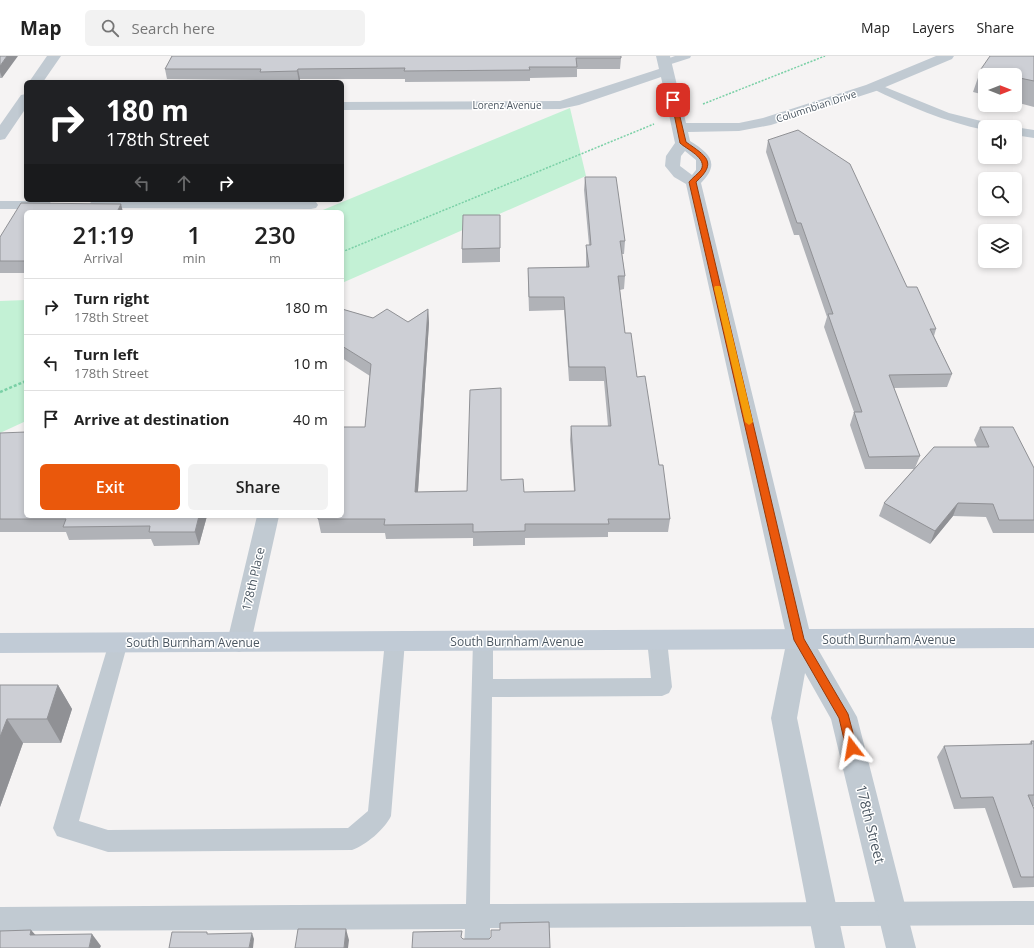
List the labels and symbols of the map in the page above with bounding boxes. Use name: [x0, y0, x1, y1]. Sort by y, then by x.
north arrow: [978, 68, 1022, 112]
pin: [656, 83, 690, 117]
street label: Columnbian Drive: [774, 86, 858, 126]
street label: Lorenz Avenue: [472, 98, 542, 112]
street label: 178th Place: [237, 545, 269, 612]
street label: South Burnham Avenue: [822, 631, 956, 648]
street label: South Burnham Avenue: [450, 633, 584, 650]
street label: South Burnham Avenue: [126, 634, 260, 651]
position arrow: [831, 727, 873, 769]
street label: 178th Street: [852, 783, 890, 865]

